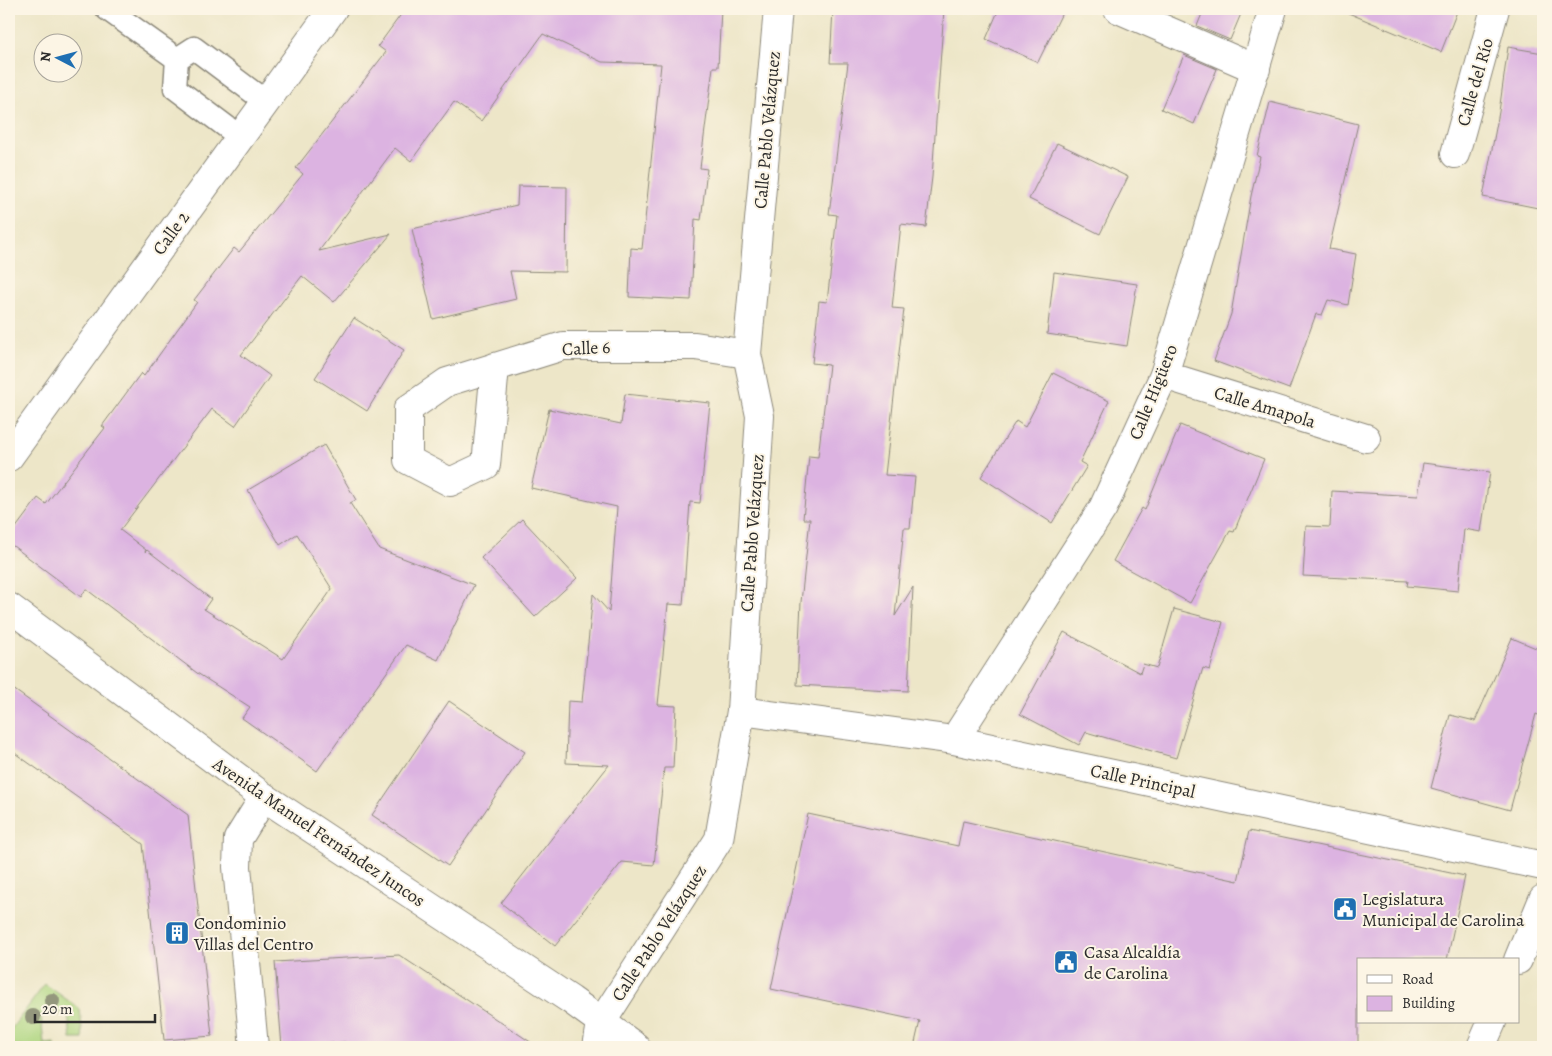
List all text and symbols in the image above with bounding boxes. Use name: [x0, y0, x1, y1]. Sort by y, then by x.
north arrow: [32, 32, 82, 82]
street label: Calle del Río: [1451, 35, 1499, 129]
street label: Calle Pablo Velázquez: [748, 50, 786, 210]
text: N: [36, 51, 56, 63]
street label: Calle 2: [147, 206, 195, 260]
street label: Calle 6: [561, 335, 611, 361]
street label: Calle Higüero: [1123, 341, 1183, 443]
street label: Calle Amapola: [1211, 380, 1319, 434]
street label: Calle Pablo Velázquez: [735, 453, 769, 613]
street label: Avenida Manuel Fernández Juncos: [207, 751, 430, 912]
street label: Calle Principal: [1088, 758, 1198, 804]
street label: Calle Pablo Velázquez: [606, 860, 712, 1006]
place label: Legislatura Municipal de Carolina: [1362, 887, 1525, 932]
public building icon: Legislatura Municipal de Carolina: [1332, 896, 1358, 922]
place label: Condominio Villas del Centro: [193, 911, 313, 956]
building icon: Condominio Villas del Centro: [164, 920, 190, 946]
place label: Casa Alcaldía de Carolina: [1084, 940, 1181, 985]
public building icon: Casa Alcaldía de Carolina: [1053, 949, 1079, 975]
legend: [1357, 958, 1520, 1024]
text: Road: [1402, 969, 1434, 989]
scale bar: [35, 991, 155, 1023]
text: Building: [1402, 993, 1455, 1013]
text: 20 m: [42, 999, 73, 1019]

